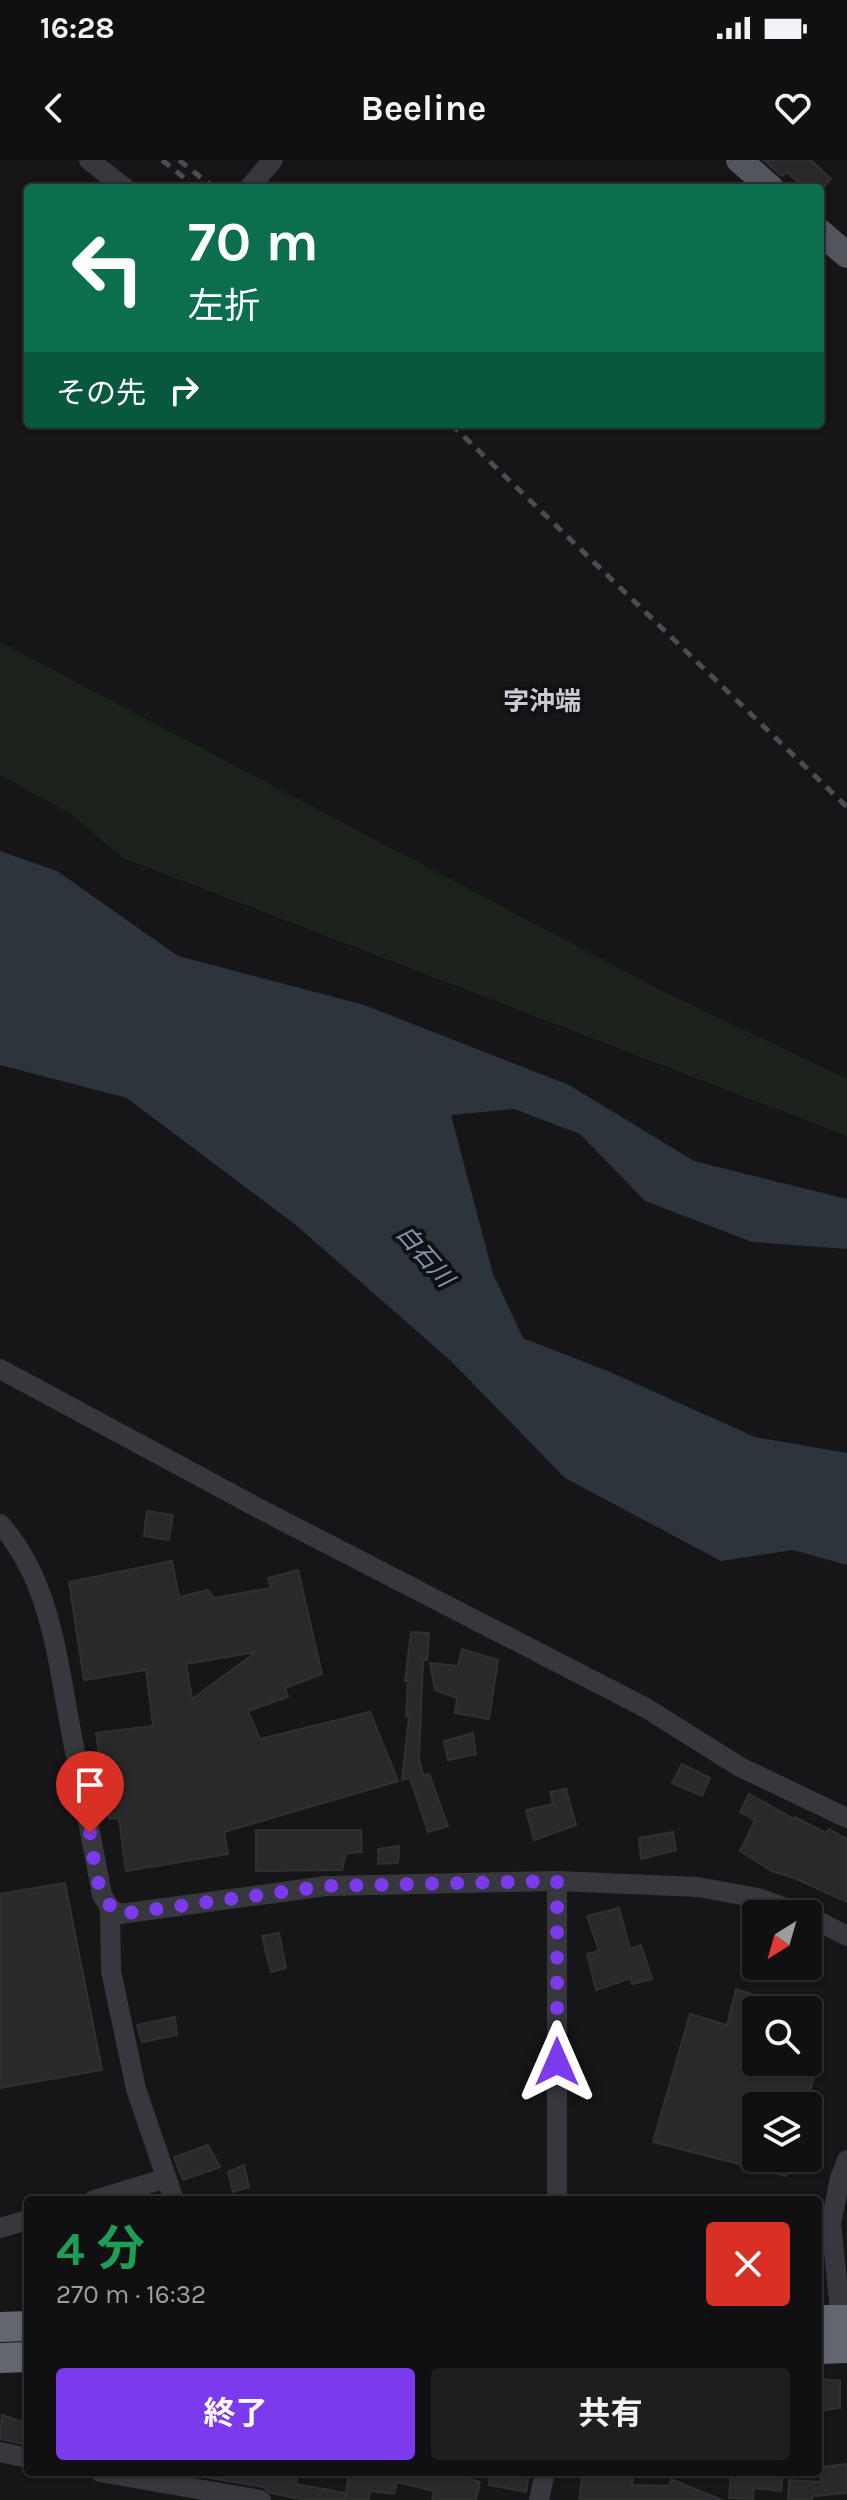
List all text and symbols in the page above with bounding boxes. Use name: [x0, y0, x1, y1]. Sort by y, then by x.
text: 16:28: [40, 10, 115, 46]
icon: back: [32, 86, 76, 130]
icon: heart: [771, 86, 815, 130]
text: Beeline: [361, 87, 486, 129]
text: 70 m: [188, 209, 319, 274]
icon: left: [56, 216, 160, 320]
text: 左折: [188, 285, 260, 327]
icon: right: [162, 368, 206, 412]
text: その先: [56, 375, 146, 411]
district label: 字沖端: [503, 686, 581, 717]
water label: 白石川: [391, 1220, 461, 1295]
pin: [56, 1751, 124, 1833]
icon: arrive: [68, 1763, 112, 1807]
north arrow: [742, 1900, 822, 1980]
map controls: [742, 1900, 822, 2172]
button: search: [742, 1996, 822, 2076]
position arrow: [515, 2020, 599, 2104]
button: layers: [742, 2092, 822, 2172]
text: 4 分: [56, 2221, 145, 2277]
button: close: [706, 2222, 790, 2306]
text: 270 m · 16:32: [56, 2279, 206, 2310]
button: 終了: [56, 2368, 415, 2460]
button: 共有: [431, 2368, 790, 2460]

